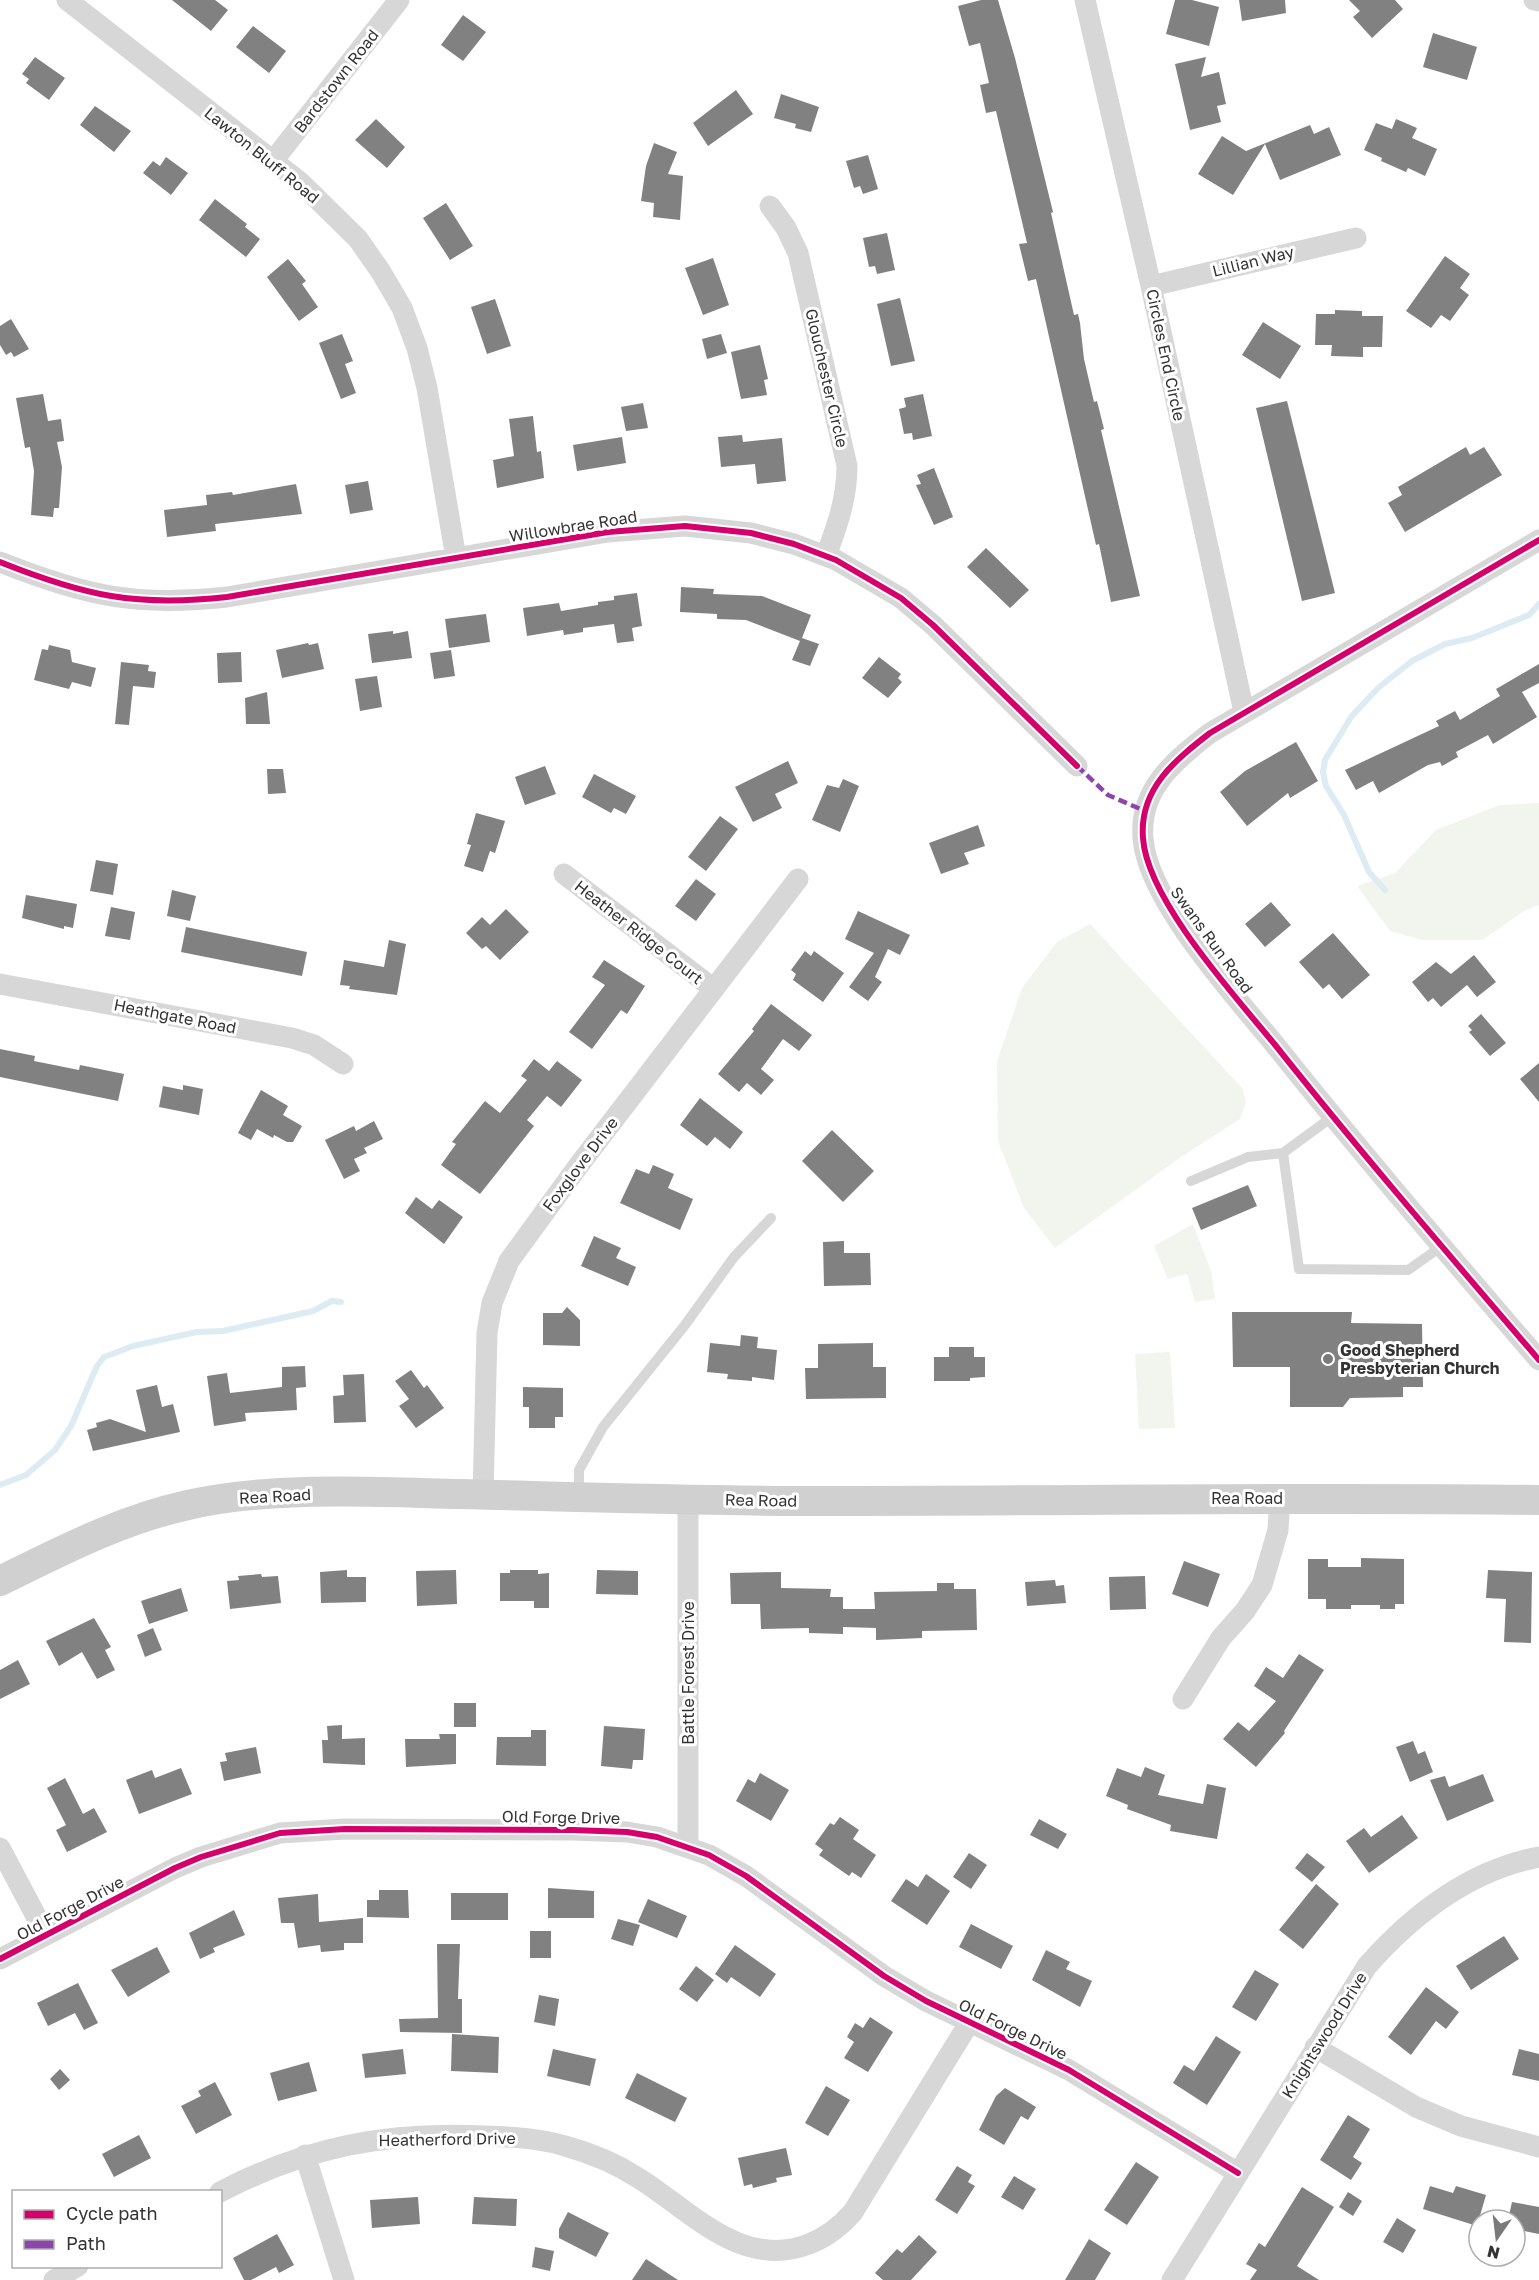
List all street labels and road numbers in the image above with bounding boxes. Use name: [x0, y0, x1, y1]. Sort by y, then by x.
street label: Bardstown Road: [289, 25, 383, 137]
street label: Lawton Bluff Road: [201, 103, 323, 207]
street label: Lillian Way: [1210, 241, 1296, 281]
street label: Circles End Circle: [1142, 287, 1190, 423]
street label: Glouchester Circle: [801, 307, 853, 449]
street label: Willowbrae Road: [507, 506, 639, 546]
street label: Heather Ridge Court: [571, 876, 707, 988]
street label: Swans Run Road: [1166, 883, 1258, 997]
street label: Heathgate Road: [112, 994, 238, 1038]
street label: Foxglove Drive: [538, 1113, 622, 1215]
street label: Rea Road: [238, 1484, 312, 1508]
street label: Rea Road: [1211, 1488, 1283, 1508]
street label: Rea Road: [725, 1489, 797, 1511]
street label: Battle Forest Drive: [678, 1601, 698, 1745]
street label: Old Forge Drive: [502, 1806, 620, 1828]
street label: Old Forge Drive: [13, 1871, 127, 1945]
street label: Knightswood Drive: [1277, 1968, 1371, 2102]
street label: Old Forge Drive: [955, 1994, 1071, 2064]
street label: Heatherford Drive: [378, 2128, 516, 2150]

